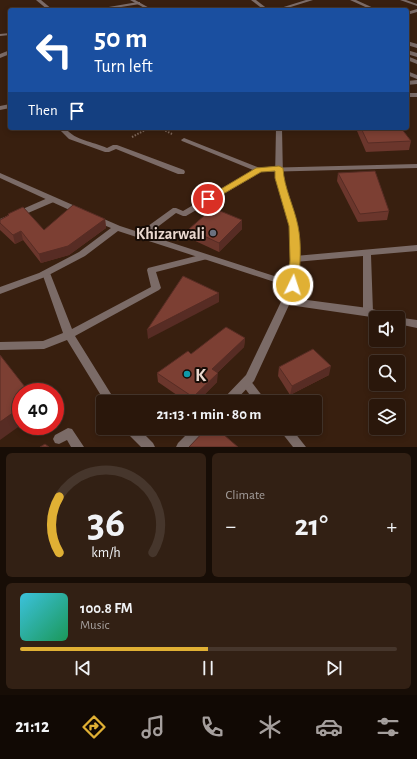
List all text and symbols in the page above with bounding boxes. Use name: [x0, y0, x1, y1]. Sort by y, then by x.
icon: left: [28, 24, 80, 76]
text: 50 m: [94, 25, 148, 53]
text: Turn left: [94, 58, 153, 76]
icon: arrive: [66, 100, 88, 122]
text: Then: [28, 103, 58, 118]
pin: [191, 182, 225, 216]
icon: arrive: [197, 188, 219, 210]
place label: Khizarwali: [136, 226, 205, 242]
marker: Khizarwali: [208, 228, 218, 238]
position arrow: [272, 264, 314, 306]
map controls: [369, 311, 405, 435]
button: sound: [369, 311, 405, 347]
button: search: [369, 355, 405, 391]
place label: K: [195, 366, 207, 385]
marker: K: [182, 369, 192, 379]
speed limit sign: 40: [12, 383, 64, 435]
button: layers: [369, 399, 405, 435]
text: 21:13 · 1 min · 80 m: [157, 407, 261, 422]
text: Climate: [226, 489, 265, 502]
text: 36: [87, 503, 125, 544]
text: 21°: [294, 511, 328, 541]
text: −: [226, 515, 236, 537]
text: +: [386, 515, 397, 537]
text: km/h: [91, 546, 120, 560]
text: 100.8 FM: [80, 601, 133, 616]
text: Music: [80, 619, 110, 632]
icon: previous: [72, 657, 94, 679]
icon: pause: [197, 657, 219, 679]
icon: next: [323, 657, 345, 679]
icon: directions: [80, 713, 108, 741]
icon: music: [139, 713, 167, 741]
icon: phone: [198, 713, 226, 741]
icon: climate: [256, 713, 284, 741]
icon: car: [315, 713, 343, 741]
icon: filters: [374, 713, 402, 741]
text: 21:12: [15, 718, 49, 736]

